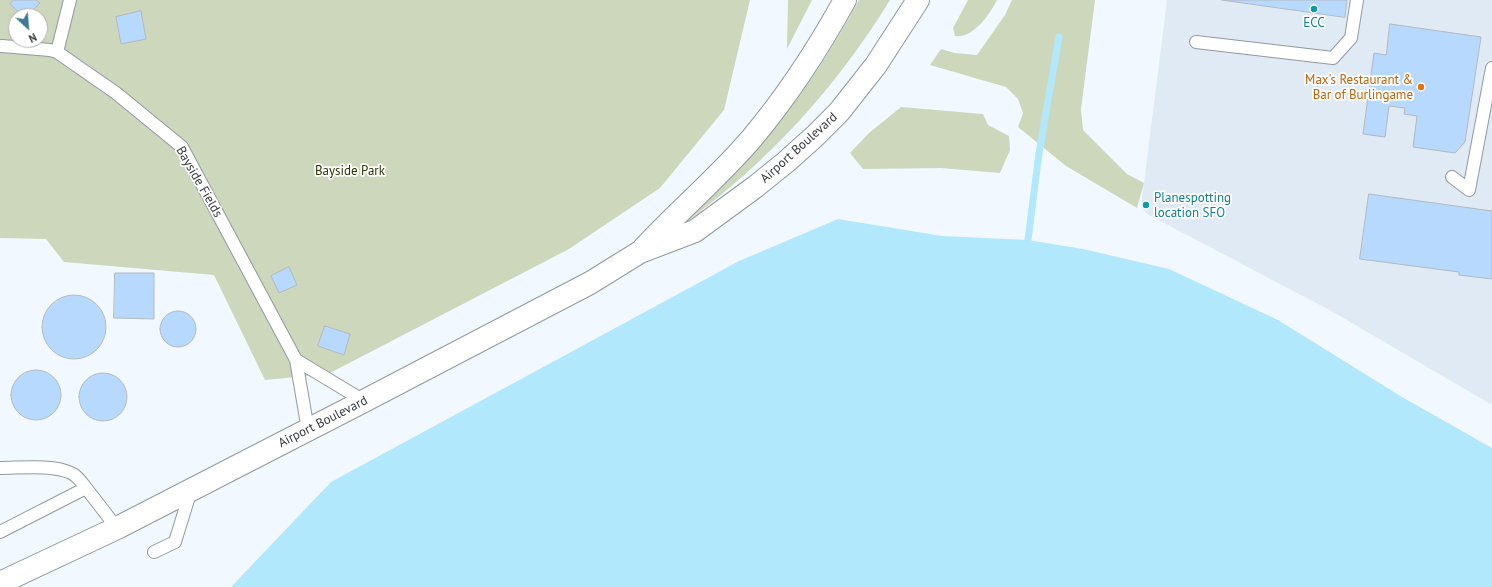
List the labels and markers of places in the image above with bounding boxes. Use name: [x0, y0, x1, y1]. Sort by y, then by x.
marker: ECC: [1309, 4, 1319, 14]
place label: ECC: [1303, 15, 1325, 31]
place label: Max's Restaurant & Bar of Burlingame: [1305, 72, 1413, 103]
marker: Max's Restaurant & Bar of Burlingame: [1416, 82, 1426, 92]
place label: Planespotting location SFO: [1154, 190, 1231, 221]
marker: Planespotting location SFO: [1141, 200, 1151, 210]

